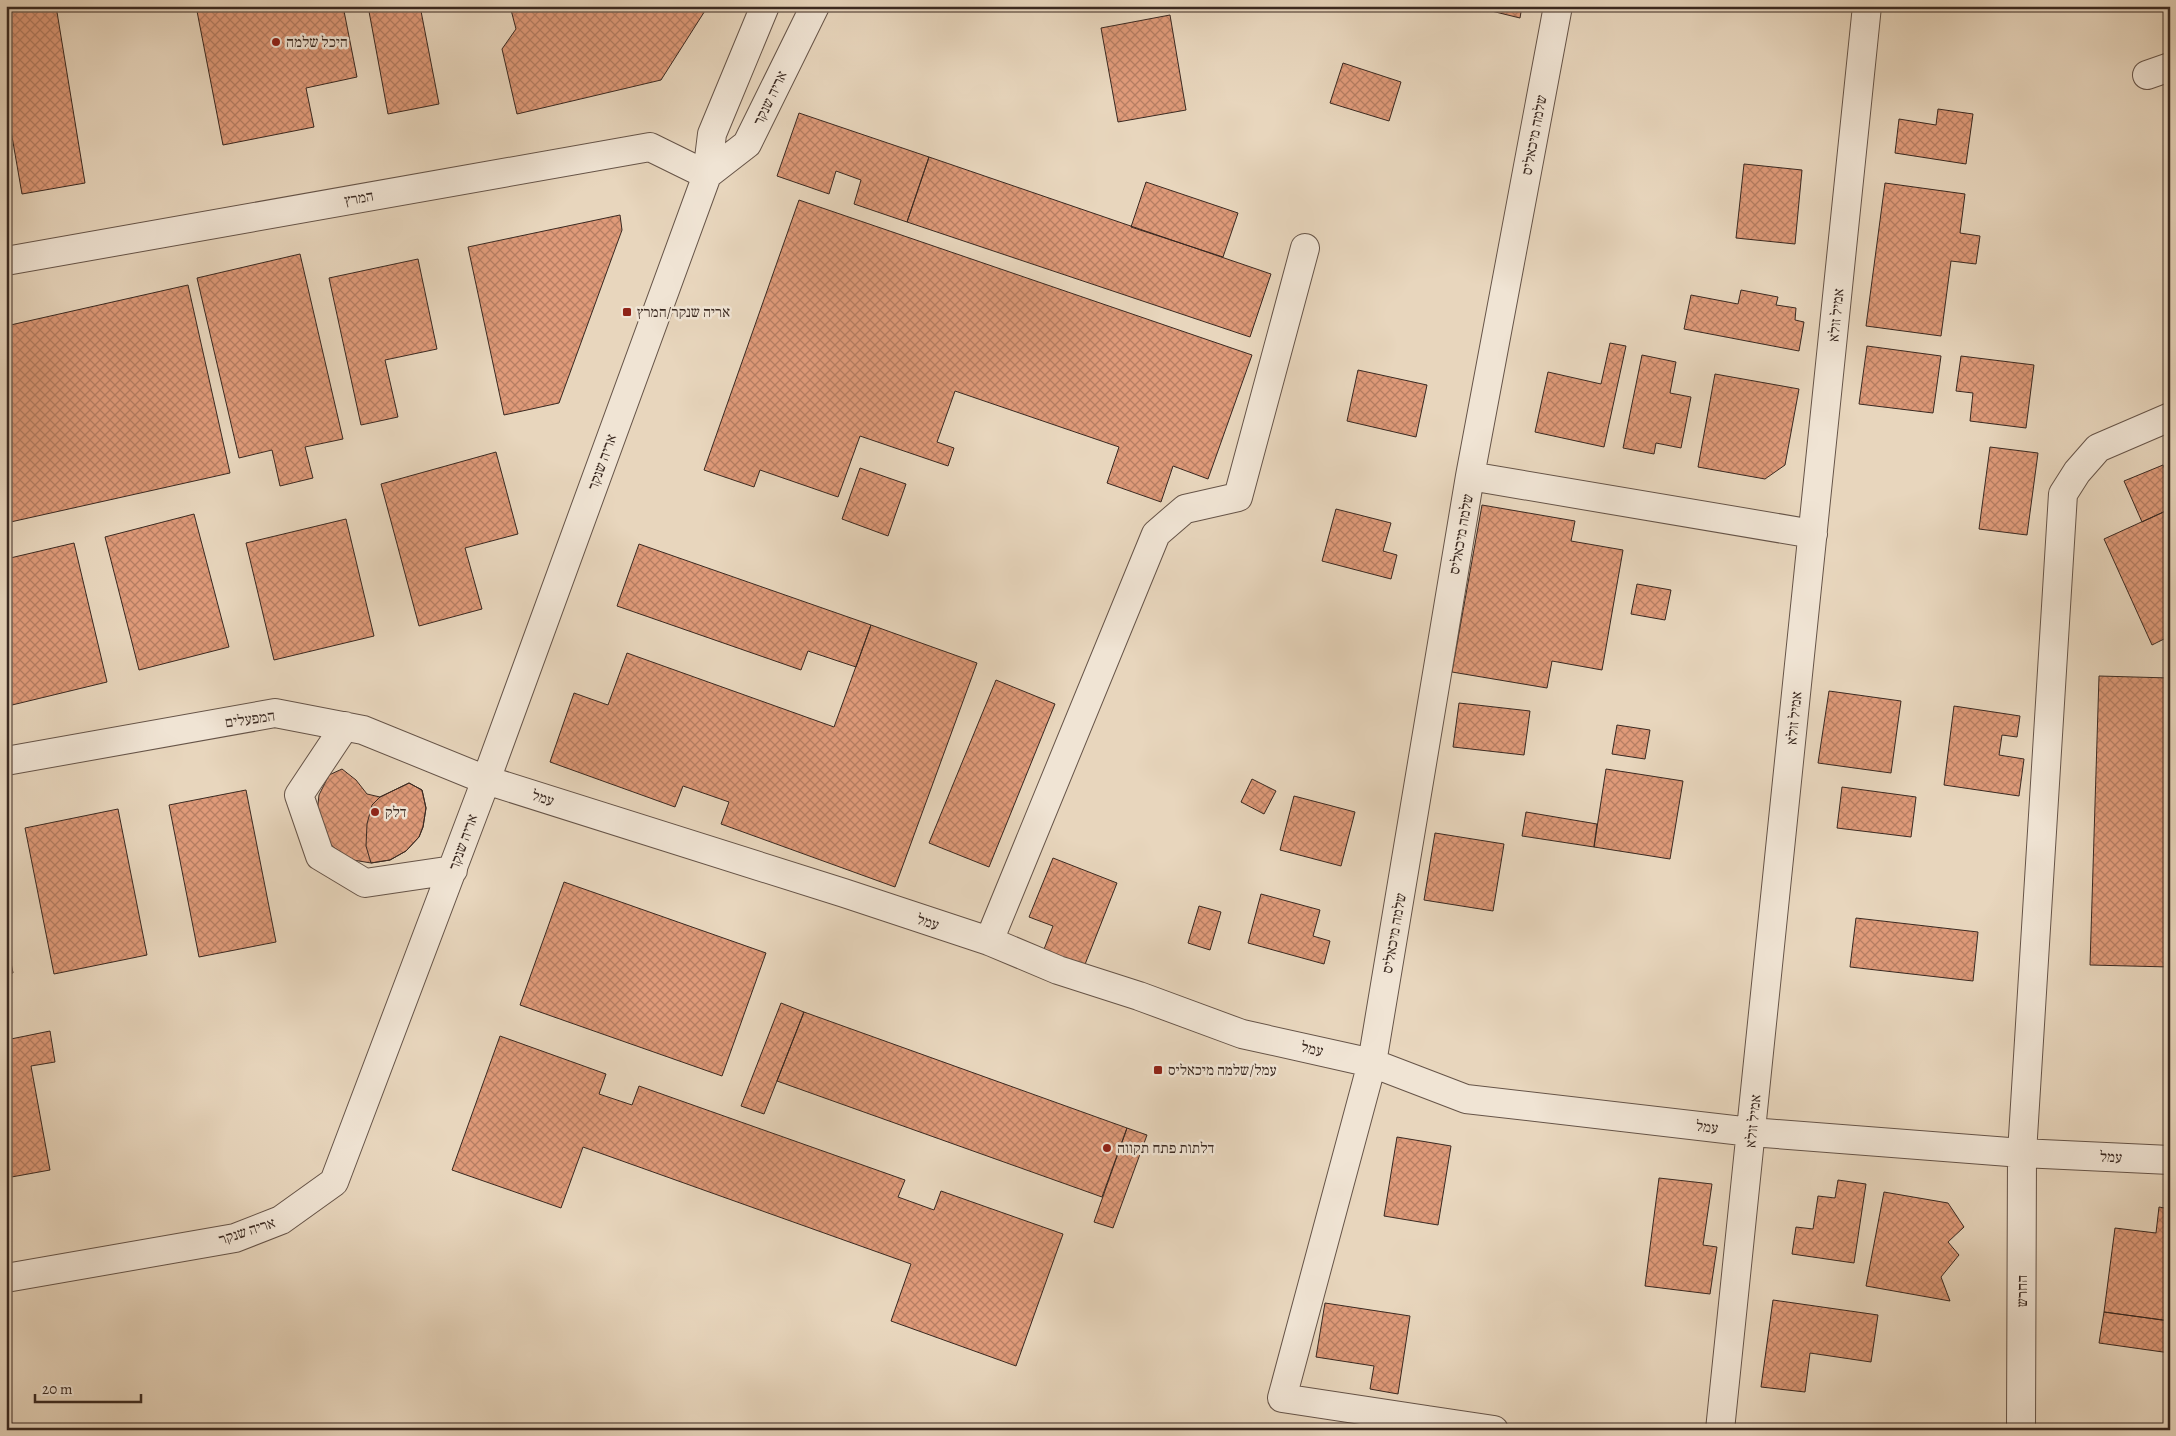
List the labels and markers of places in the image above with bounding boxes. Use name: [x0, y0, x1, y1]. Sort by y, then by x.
place label: היכל שלמה: [286, 32, 348, 52]
marker: היכל שלמה: [270, 36, 282, 48]
place label: אריה שנקר/המרץ: [637, 302, 730, 322]
marker: אריה שנקר/המרץ: [621, 306, 633, 318]
place label: דלק: [385, 802, 407, 822]
marker: דלק: [369, 806, 381, 818]
place label: עמל/שלמה מיכאליס: [1168, 1060, 1277, 1080]
marker: עמל/שלמה מיכאליס: [1152, 1064, 1164, 1076]
place label: דלתות פתח תקווה: [1117, 1138, 1215, 1158]
marker: דלתות פתח תקווה: [1101, 1142, 1113, 1154]

